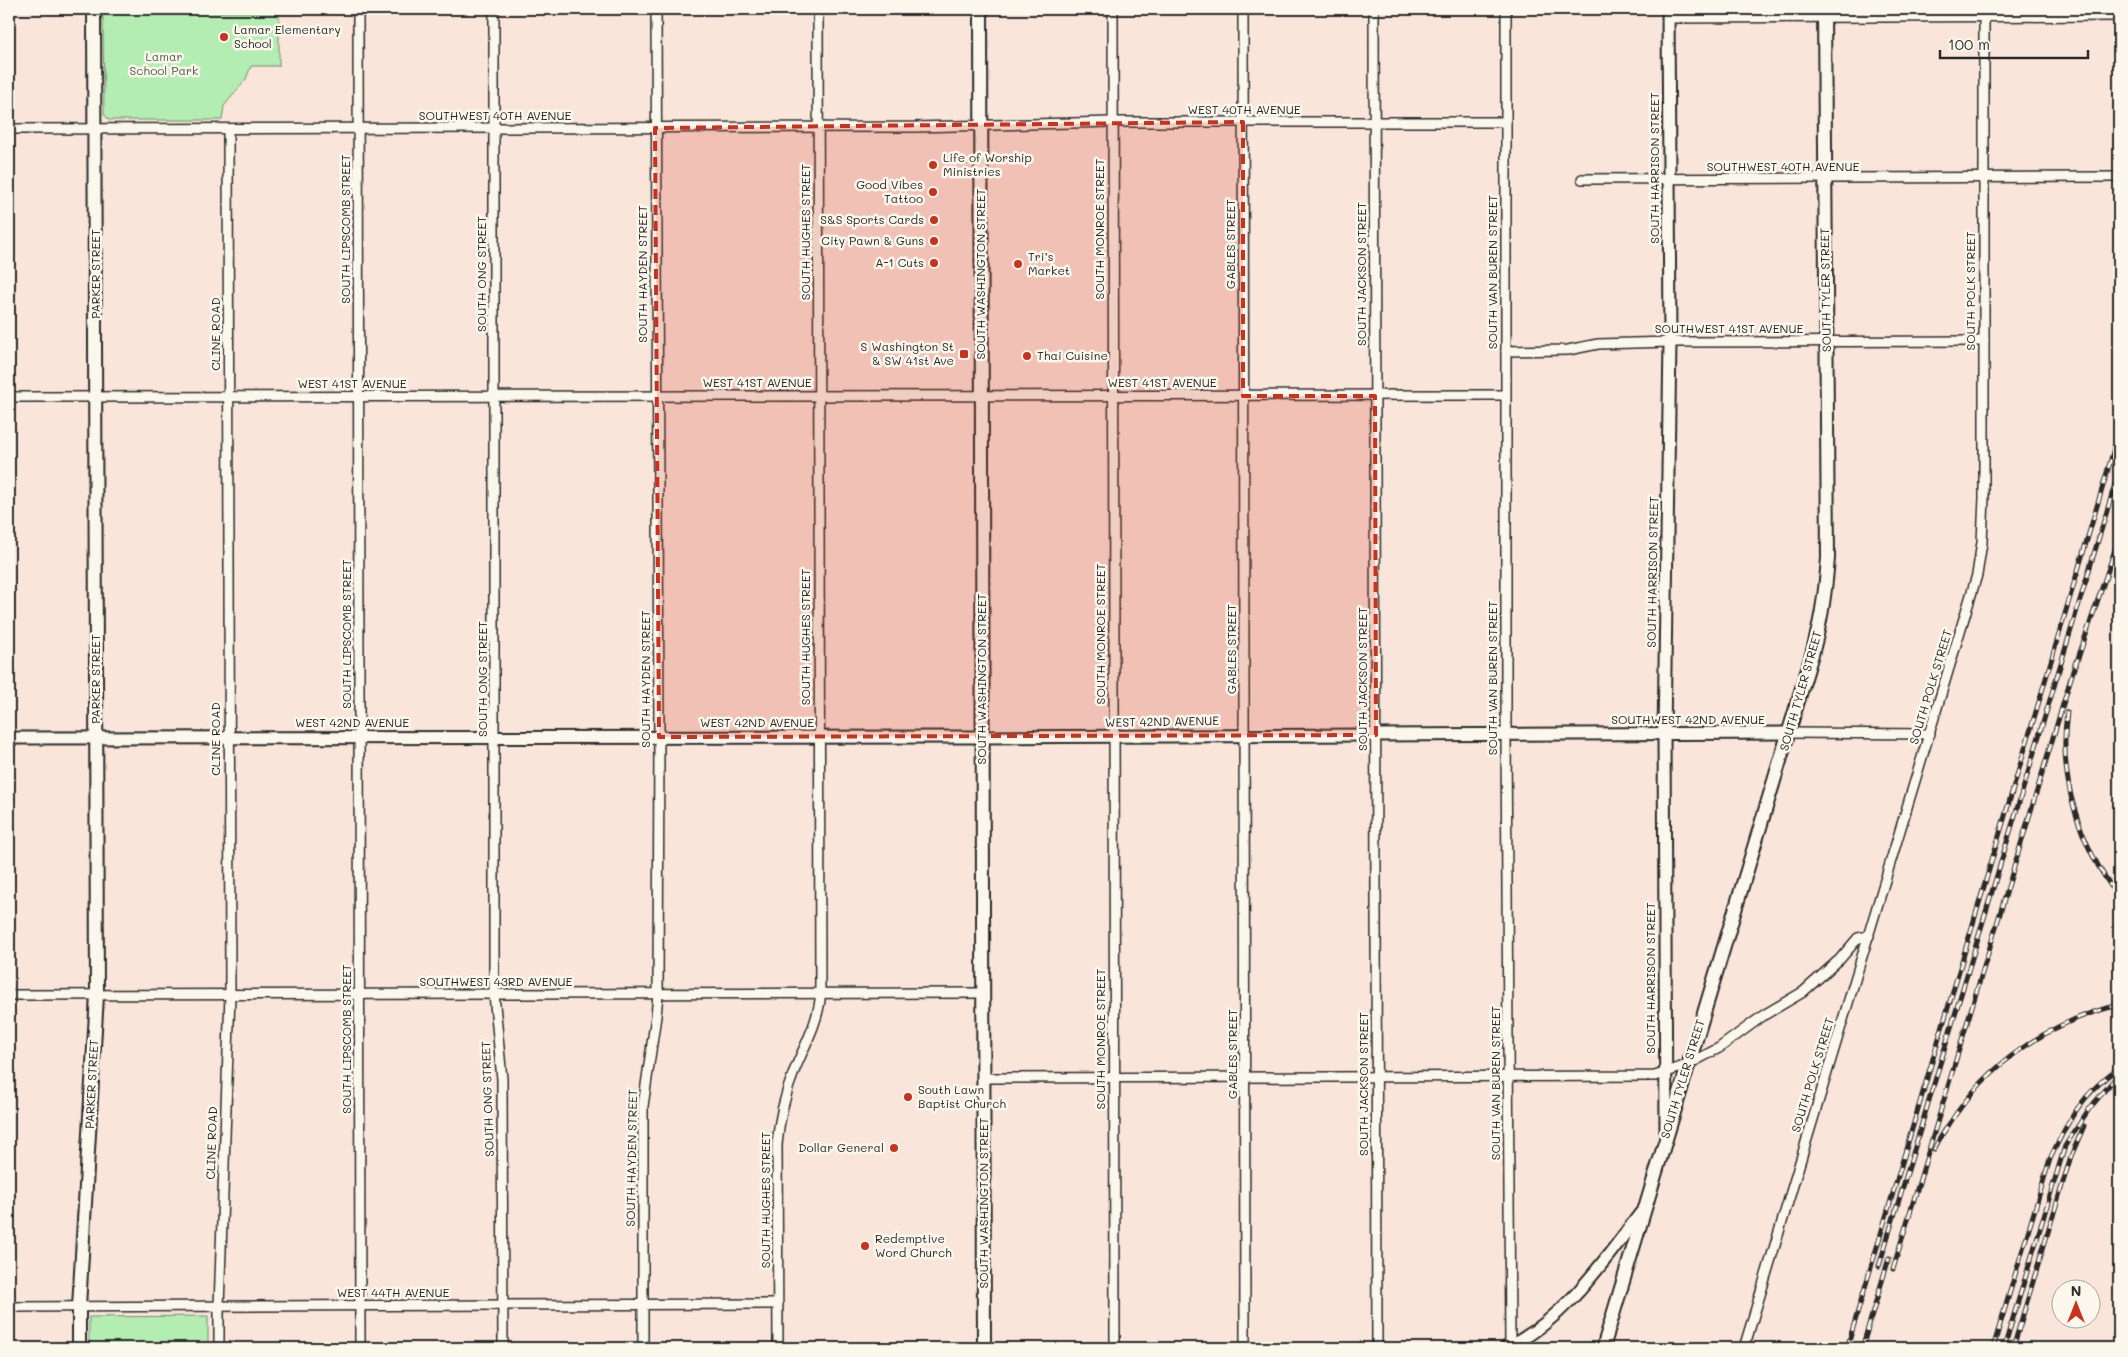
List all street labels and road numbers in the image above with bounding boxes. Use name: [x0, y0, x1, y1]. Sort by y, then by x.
street label: SOUTH HARRISON STREET: [1646, 92, 1662, 244]
street label: WEST 40TH AVENUE: [1187, 101, 1301, 117]
street label: SOUTHWEST 40TH AVENUE: [419, 107, 571, 123]
street label: SOUTH LIPSCOMB STREET: [337, 154, 353, 304]
street label: SOUTH MONROE STREET: [1091, 158, 1107, 299]
street label: SOUTHWEST 40TH AVENUE: [1707, 158, 1859, 174]
street label: SOUTH HUGHES STREET: [797, 163, 813, 300]
street label: SOUTH WASHINGTON STREET: [972, 188, 988, 359]
street label: SOUTH VAN BUREN STREET: [1484, 194, 1500, 349]
street label: GABLES STREET: [1222, 199, 1238, 289]
street label: SOUTH JACKSON STREET: [1353, 202, 1369, 346]
street label: SOUTH HAYDEN STREET: [634, 205, 650, 343]
street label: SOUTH ONG STREET: [473, 216, 489, 332]
street label: SOUTH TYLER STREET: [1816, 227, 1834, 352]
street label: PARKER STREET: [87, 229, 103, 319]
street label: SOUTH POLK STREET: [1962, 231, 1978, 351]
street label: CLINE ROAD: [207, 297, 223, 371]
street label: SOUTHWEST 41ST AVENUE: [1655, 320, 1803, 336]
street label: WEST 41ST AVENUE: [702, 374, 812, 390]
street label: WEST 41ST AVENUE: [1107, 374, 1217, 390]
street label: WEST 41ST AVENUE: [297, 375, 407, 391]
street label: SOUTH HARRISON STREET: [1643, 496, 1661, 648]
street label: SOUTH LIPSCOMB STREET: [338, 559, 354, 709]
street label: SOUTH MONROE STREET: [1092, 563, 1108, 704]
street label: SOUTH HUGHES STREET: [797, 568, 813, 705]
street label: SOUTH WASHINGTON STREET: [973, 593, 989, 764]
street label: SOUTH VAN BUREN STREET: [1484, 600, 1500, 755]
street label: GABLES STREET: [1223, 604, 1239, 694]
street label: SOUTH JACKSON STREET: [1354, 607, 1370, 751]
street label: SOUTH HAYDEN STREET: [637, 610, 653, 748]
street label: SOUTH ONG STREET: [474, 621, 490, 737]
street label: SOUTH POLK STREET: [1905, 627, 1955, 746]
street label: SOUTH TYLER STREET: [1775, 629, 1825, 753]
street label: PARKER STREET: [87, 634, 103, 724]
street label: CLINE ROAD: [207, 702, 223, 776]
street label: SOUTHWEST 42ND AVENUE: [1611, 711, 1765, 727]
street label: WEST 42ND AVENUE: [1105, 712, 1219, 730]
street label: WEST 42ND AVENUE: [295, 714, 409, 730]
street label: WEST 42ND AVENUE: [700, 714, 814, 730]
street label: SOUTH HARRISON STREET: [1642, 902, 1658, 1054]
street label: SOUTH LIPSCOMB STREET: [338, 964, 354, 1114]
street label: SOUTH MONROE STREET: [1092, 968, 1108, 1109]
street label: SOUTHWEST 43RD AVENUE: [420, 973, 573, 989]
street label: SOUTH VAN BUREN STREET: [1487, 1005, 1503, 1160]
street label: GABLES STREET: [1224, 1009, 1240, 1099]
street label: SOUTH JACKSON STREET: [1355, 1012, 1371, 1156]
street label: SOUTH POLK STREET: [1787, 1015, 1837, 1134]
street label: SOUTH TYLER STREET: [1656, 1017, 1708, 1140]
street label: PARKER STREET: [81, 1038, 101, 1129]
street label: SOUTH ONG STREET: [477, 1040, 497, 1157]
street label: SOUTH HAYDEN STREET: [622, 1089, 640, 1227]
street label: CLINE ROAD: [202, 1106, 220, 1180]
street label: SOUTH WASHINGTON STREET: [975, 1117, 991, 1288]
street label: SOUTH HUGHES STREET: [757, 1131, 773, 1268]
street label: WEST 44TH AVENUE: [337, 1284, 449, 1300]

